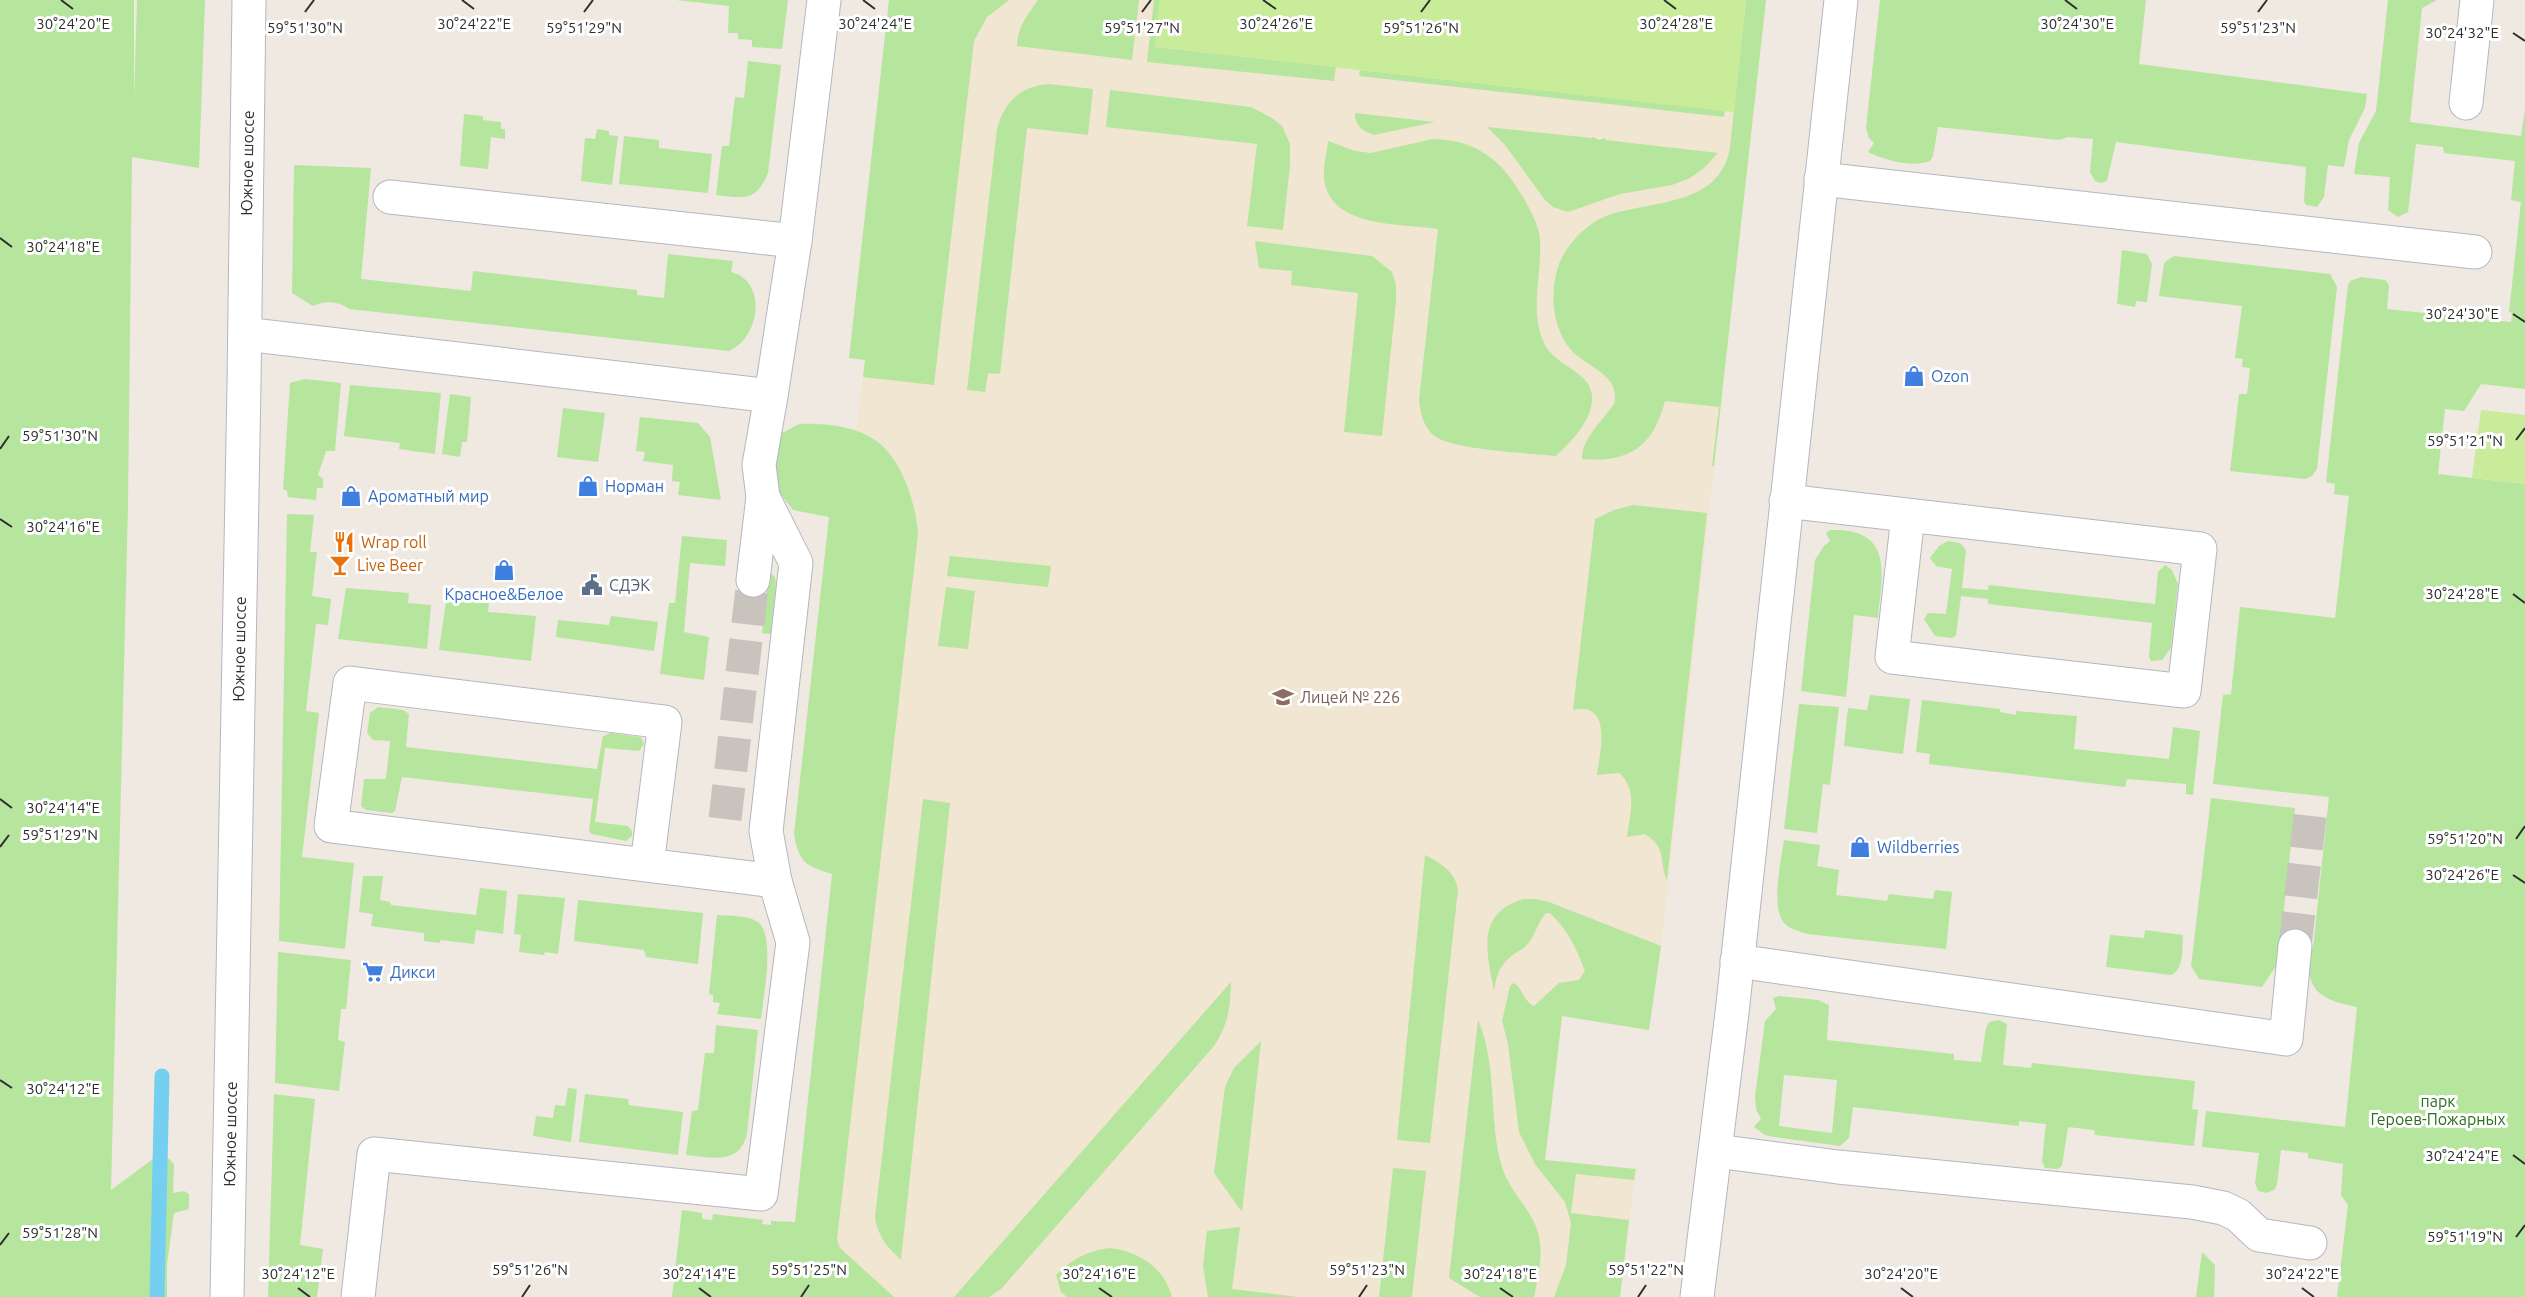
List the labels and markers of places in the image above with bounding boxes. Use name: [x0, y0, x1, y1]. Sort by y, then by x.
shop icon: Ozon: [1902, 364, 1926, 388]
place label: Ozon: [1931, 367, 1969, 385]
shop icon: Норман: [576, 474, 600, 498]
place label: Норман: [605, 477, 664, 495]
shop icon: Ароматный мир: [339, 484, 363, 508]
place label: Ароматный мир: [368, 487, 489, 505]
restaurant icon: Wrap roll: [332, 530, 356, 554]
place label: Wrap roll: [361, 533, 427, 551]
bar icon: Live Beer: [328, 553, 352, 577]
place label: Live Beer: [357, 556, 423, 574]
shop icon: Красное&Белое: [492, 558, 516, 582]
public building icon: СДЭК: [580, 573, 604, 597]
place label: СДЭК: [609, 576, 650, 594]
place label: Красное&Белое: [444, 585, 564, 603]
school or university icon: Лицей № 226: [1271, 685, 1295, 709]
place label: Лицей № 226: [1300, 688, 1400, 706]
shop icon: Wildberries: [1848, 835, 1872, 859]
place label: Wildberries: [1877, 838, 1960, 856]
supermarket icon: Дикси: [361, 960, 385, 984]
place label: Дикси: [390, 963, 436, 981]

